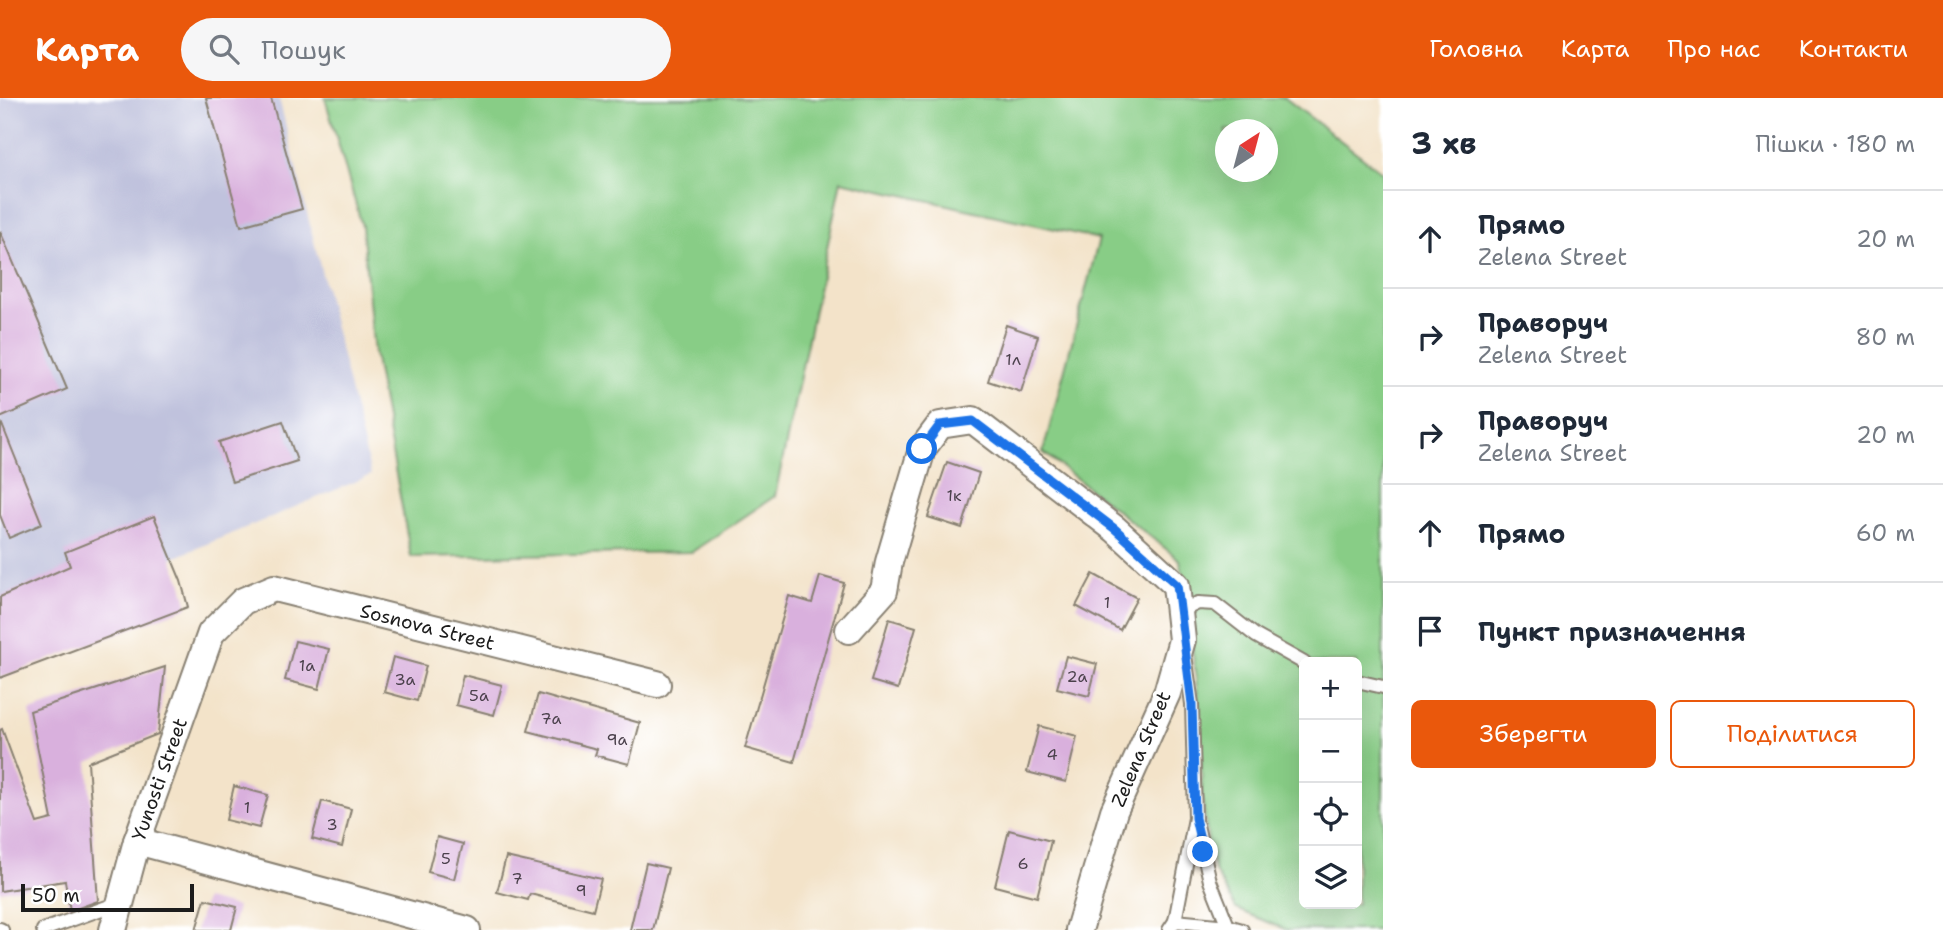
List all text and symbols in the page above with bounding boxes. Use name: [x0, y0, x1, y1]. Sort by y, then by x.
search box: [181, 18, 671, 81]
text: Карта: [35, 27, 139, 72]
icon: search: [205, 30, 243, 68]
text: Пошук: [261, 32, 346, 67]
text: Головна: [1429, 33, 1523, 65]
text: Карта: [1561, 33, 1630, 65]
text: Про нас: [1668, 33, 1761, 65]
text: Контакти: [1799, 33, 1908, 65]
north arrow: [1215, 119, 1278, 182]
text: 3 хв: [1411, 123, 1476, 164]
text: Пішки · 180 m: [1755, 129, 1915, 159]
text: Прямо: [1478, 207, 1566, 242]
icon: ahead: [1411, 220, 1449, 258]
text: 20 m: [1856, 224, 1915, 254]
text: Zelena Street: [1478, 242, 1627, 272]
text: Праворуч: [1478, 305, 1608, 340]
icon: right: [1411, 318, 1449, 356]
text: 80 m: [1856, 322, 1915, 352]
text: Zelena Street: [1478, 340, 1627, 370]
house number: 1л: [1005, 349, 1021, 370]
text: Праворуч: [1478, 403, 1608, 438]
icon: right: [1411, 416, 1449, 454]
text: 20 m: [1856, 420, 1915, 450]
route start: [906, 433, 937, 464]
text: Zelena Street: [1478, 438, 1627, 468]
house number: 1к: [946, 485, 962, 506]
icon: ahead: [1411, 514, 1449, 552]
text: Прямо: [1478, 516, 1566, 551]
text: 60 m: [1856, 518, 1915, 548]
house number: 1: [1104, 592, 1110, 613]
street label: Sosnova Street: [358, 598, 497, 655]
icon: arrive: [1411, 612, 1449, 650]
text: Пункт призначення: [1478, 614, 1746, 649]
house number: 1а: [299, 655, 315, 676]
map controls: [1299, 657, 1362, 909]
button: +: [1299, 657, 1362, 720]
house number: 2а: [1066, 666, 1088, 687]
house number: 3а: [394, 669, 416, 690]
house number: 5а: [469, 685, 489, 706]
street label: Zelena Street: [1105, 687, 1177, 811]
button: Зберегти: [1411, 700, 1656, 768]
button: Поділитися: [1670, 700, 1915, 768]
house number: 7а: [540, 708, 562, 729]
street label: Yunosti Street: [126, 714, 192, 844]
button: −: [1299, 720, 1362, 783]
house number: 9а: [606, 729, 628, 750]
house number: 4: [1046, 744, 1058, 765]
button: locate: [1299, 783, 1362, 846]
house number: 1: [244, 797, 250, 818]
house number: 3: [326, 814, 338, 835]
route end: [1187, 836, 1218, 867]
button: layers: [1299, 846, 1362, 909]
house number: 5: [441, 848, 451, 869]
house number: 6: [1017, 853, 1029, 874]
house number: 7: [511, 868, 523, 889]
house number: 9: [575, 880, 587, 901]
scale bar: [21, 881, 194, 913]
text: 50 m: [32, 883, 80, 908]

